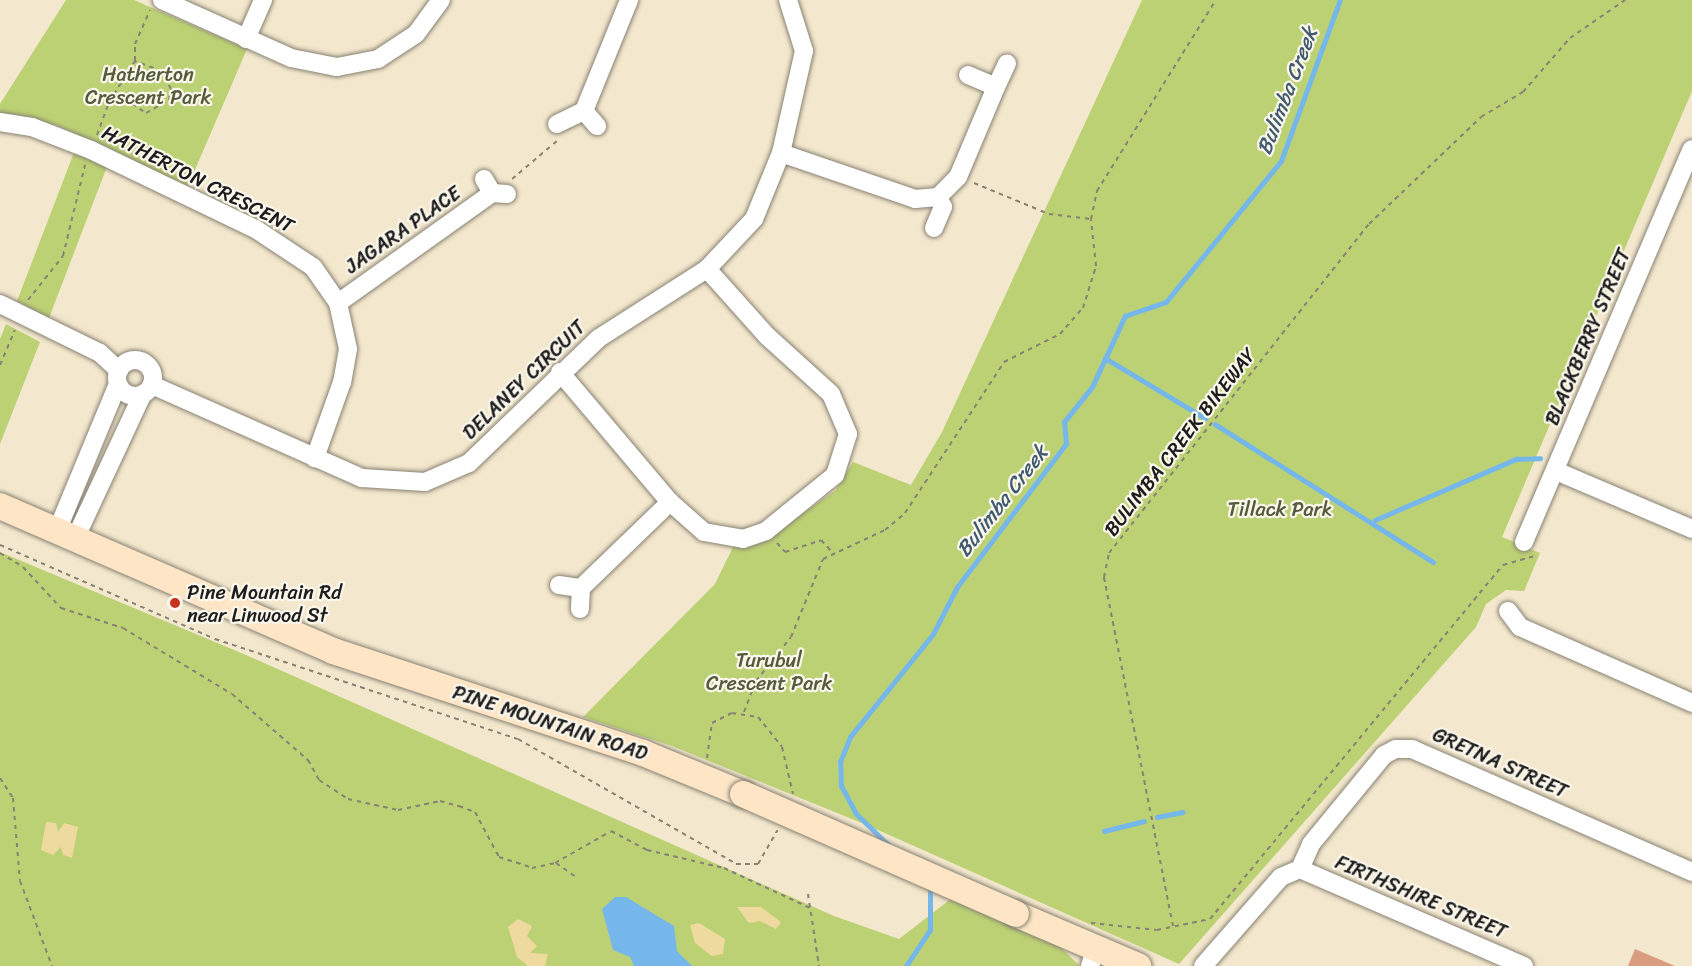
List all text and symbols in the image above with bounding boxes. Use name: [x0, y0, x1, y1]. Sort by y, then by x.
water label: Bulimba Creek: [1251, 24, 1323, 158]
park label: Hatherton Crescent Park: [85, 63, 211, 110]
street label: HATHERTON CRESCENT: [98, 120, 298, 238]
street label: JAGARA PLACE: [341, 181, 465, 279]
street label: BLACKBERRY STREET: [1539, 244, 1637, 430]
street label: DELANEY CIRCUIT: [458, 315, 590, 445]
street label: BULIMBA CREEK BIKEWAY: [1098, 342, 1262, 542]
water label: Bulimba Creek: [951, 440, 1053, 562]
park label: Tillack Park: [1228, 497, 1332, 521]
place label: Pine Mountain Rd near Linwood St: [187, 580, 342, 627]
marker: Pine Mountain Rd near Linwood St: [168, 596, 182, 610]
park label: Turubul Crescent Park: [706, 649, 832, 696]
street label: PINE MOUNTAIN ROAD: [449, 680, 651, 766]
street label: GRETNA STREET: [1428, 722, 1572, 804]
street label: FIRTHSHIRE STREET: [1331, 850, 1511, 944]

